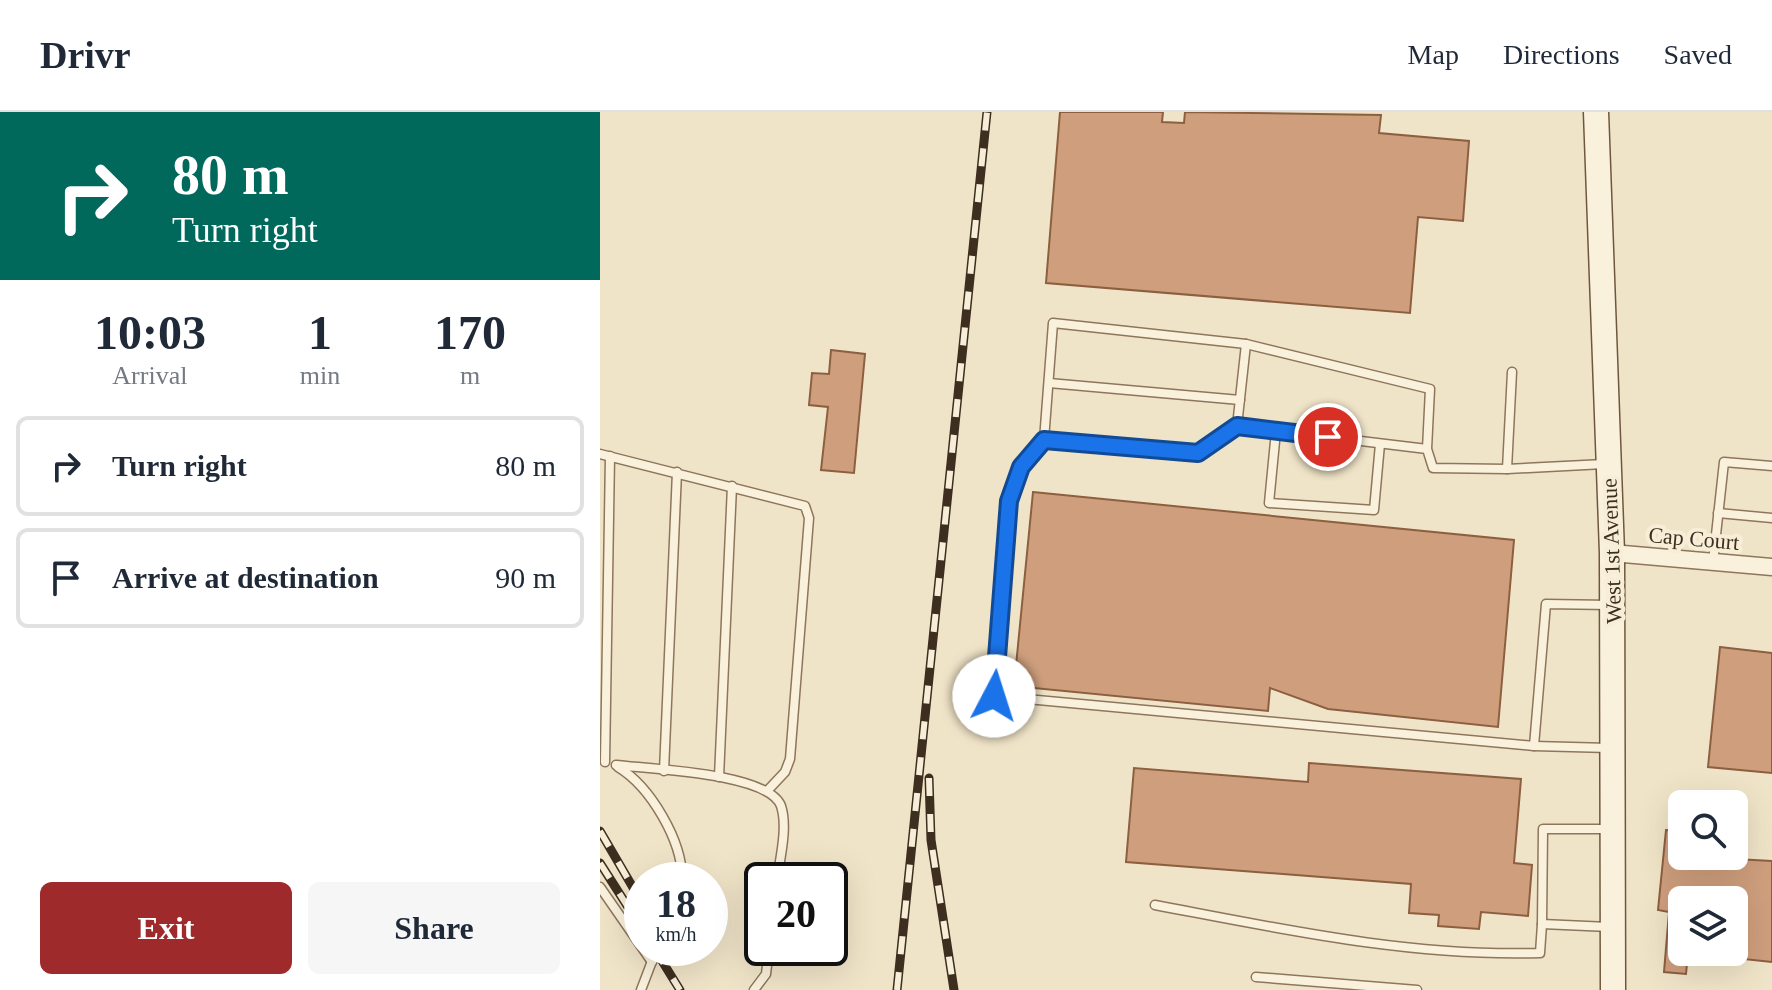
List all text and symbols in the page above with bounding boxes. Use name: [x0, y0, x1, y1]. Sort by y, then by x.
text: Drivr: [40, 34, 131, 76]
text: Map: [1408, 39, 1459, 70]
text: Directions: [1503, 39, 1620, 70]
text: Saved: [1664, 39, 1732, 70]
icon: right: [40, 144, 144, 248]
text: 80 m: [172, 144, 289, 206]
text: Turn right: [172, 210, 318, 250]
text: 10:03: [94, 306, 206, 359]
text: 1: [308, 306, 332, 359]
text: 170: [434, 306, 506, 359]
text: Arrival: [112, 361, 187, 390]
text: min: [300, 361, 340, 390]
text: m: [460, 361, 480, 390]
pin: [1294, 403, 1362, 471]
icon: arrive: [1306, 415, 1350, 459]
icon: right: [44, 444, 88, 488]
text: Turn right: [112, 449, 247, 482]
text: 80 m: [495, 449, 556, 482]
street label: West 1st Avenue: [1596, 478, 1627, 624]
street label: Cap Court: [1648, 522, 1740, 555]
icon: arrive: [44, 556, 88, 600]
text: Arrive at destination: [112, 561, 379, 594]
text: 90 m: [495, 561, 556, 594]
position arrow: [952, 654, 1036, 738]
map controls: [1668, 790, 1748, 966]
button: search: [1668, 790, 1748, 870]
speed limit sign: 20: [744, 862, 848, 966]
text: 18: [656, 881, 696, 926]
button: Exit: [40, 882, 292, 974]
button: Share: [308, 882, 560, 974]
button: layers: [1668, 886, 1748, 966]
text: km/h: [655, 923, 697, 945]

